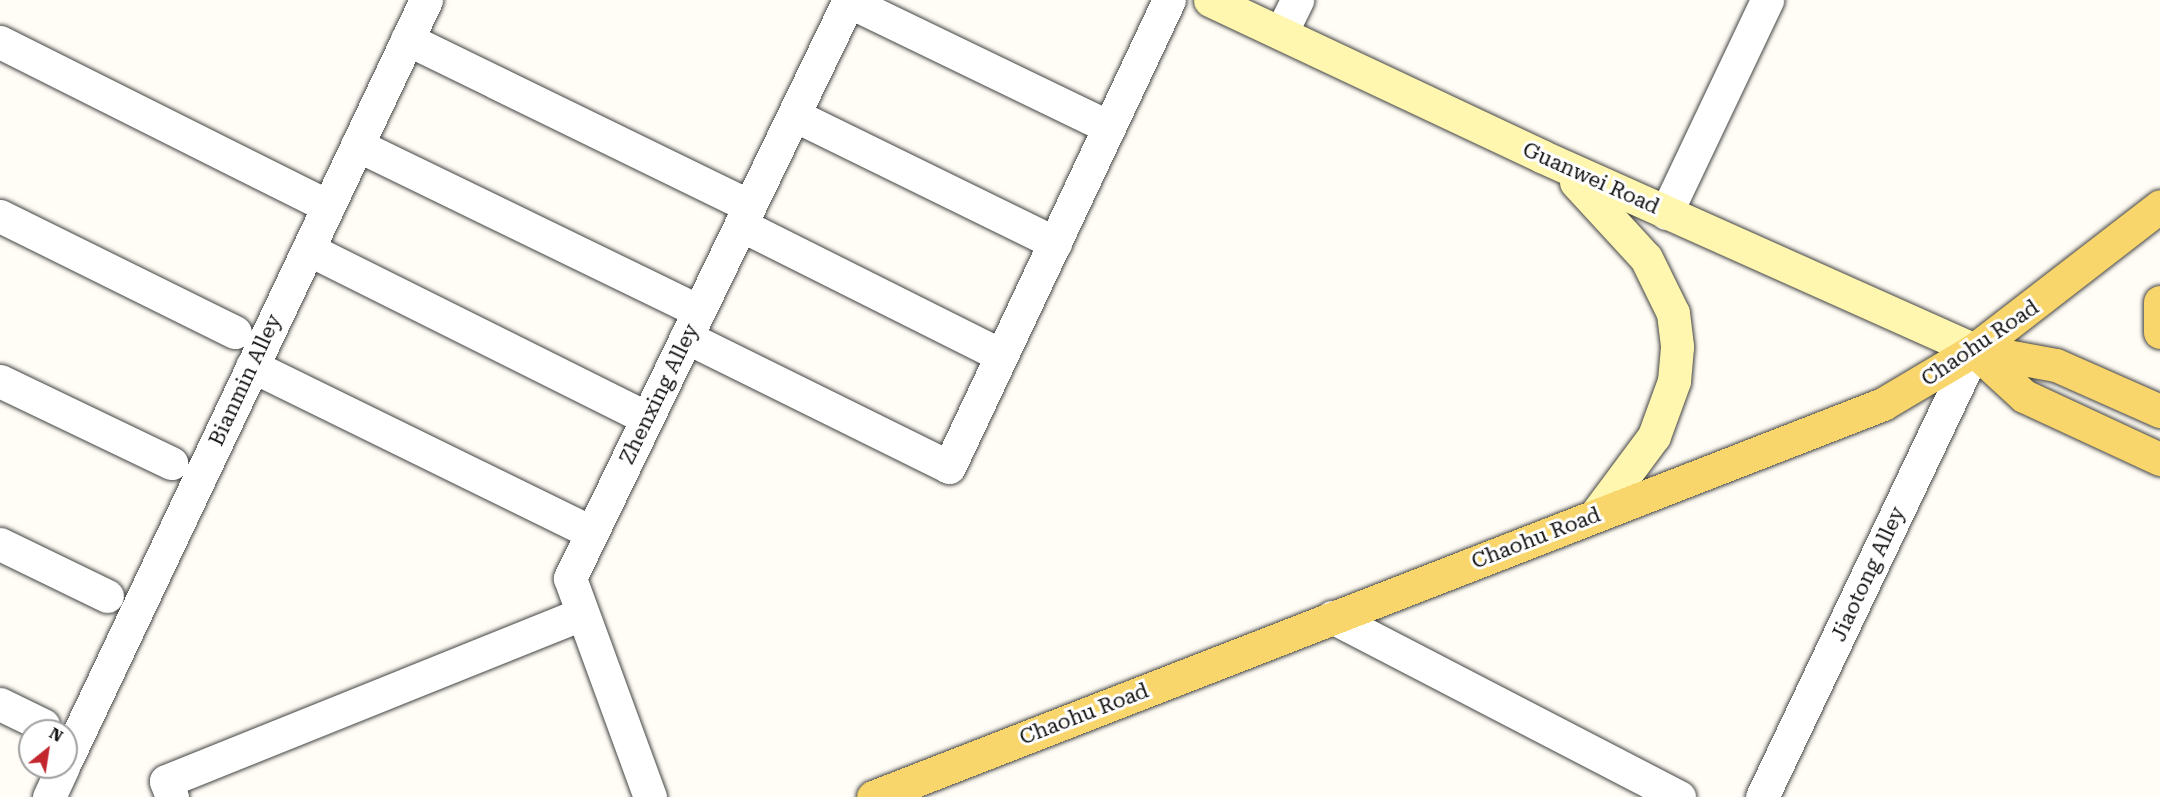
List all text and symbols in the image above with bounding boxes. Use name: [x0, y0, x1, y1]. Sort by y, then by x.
street label: Guanwei Road: [1519, 137, 1663, 219]
street label: Chaohu Road: [1917, 295, 2043, 391]
street label: Bianmin Alley: [204, 310, 286, 450]
street label: Zhenxing Alley: [614, 320, 704, 468]
street label: Chaohu Road: [1468, 502, 1604, 574]
street label: Jiaotong Alley: [1826, 503, 1910, 645]
street label: Chaohu Road: [1016, 678, 1152, 750]
north arrow: [18, 719, 78, 779]
text: N: [46, 723, 66, 746]

